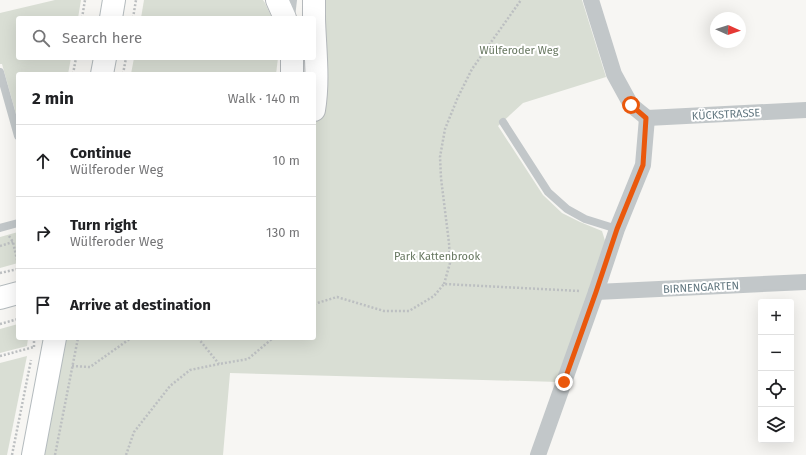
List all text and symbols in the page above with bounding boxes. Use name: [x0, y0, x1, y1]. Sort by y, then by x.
north arrow: [710, 12, 746, 48]
search box: [16, 16, 316, 60]
icon: search: [30, 27, 52, 49]
text: Search here: [62, 29, 142, 47]
park label: Wülferoder Weg: [480, 44, 559, 57]
text: 2 min: [32, 88, 74, 109]
text: Walk · 140 m: [228, 91, 300, 106]
route start: [622, 96, 640, 114]
street label: KÜCKSTRASSE: [692, 105, 761, 123]
text: Continue: [70, 144, 131, 162]
icon: ahead: [32, 150, 54, 172]
text: 10 m: [273, 153, 300, 168]
text: Wülferoder Weg: [70, 162, 163, 177]
text: Turn right: [70, 216, 137, 234]
icon: right: [32, 222, 54, 244]
text: 130 m: [266, 225, 300, 240]
text: Wülferoder Weg: [70, 234, 163, 249]
park label: Park Kattenbrook: [394, 250, 480, 263]
street label: BIRNENGARTEN: [663, 279, 739, 296]
icon: arrive: [32, 294, 54, 316]
text: Arrive at destination: [70, 296, 211, 314]
map controls: [758, 299, 794, 443]
button: +: [758, 299, 794, 335]
button: −: [758, 335, 794, 371]
button: locate: [758, 371, 794, 407]
route end: [555, 373, 573, 391]
button: layers: [758, 407, 794, 443]

